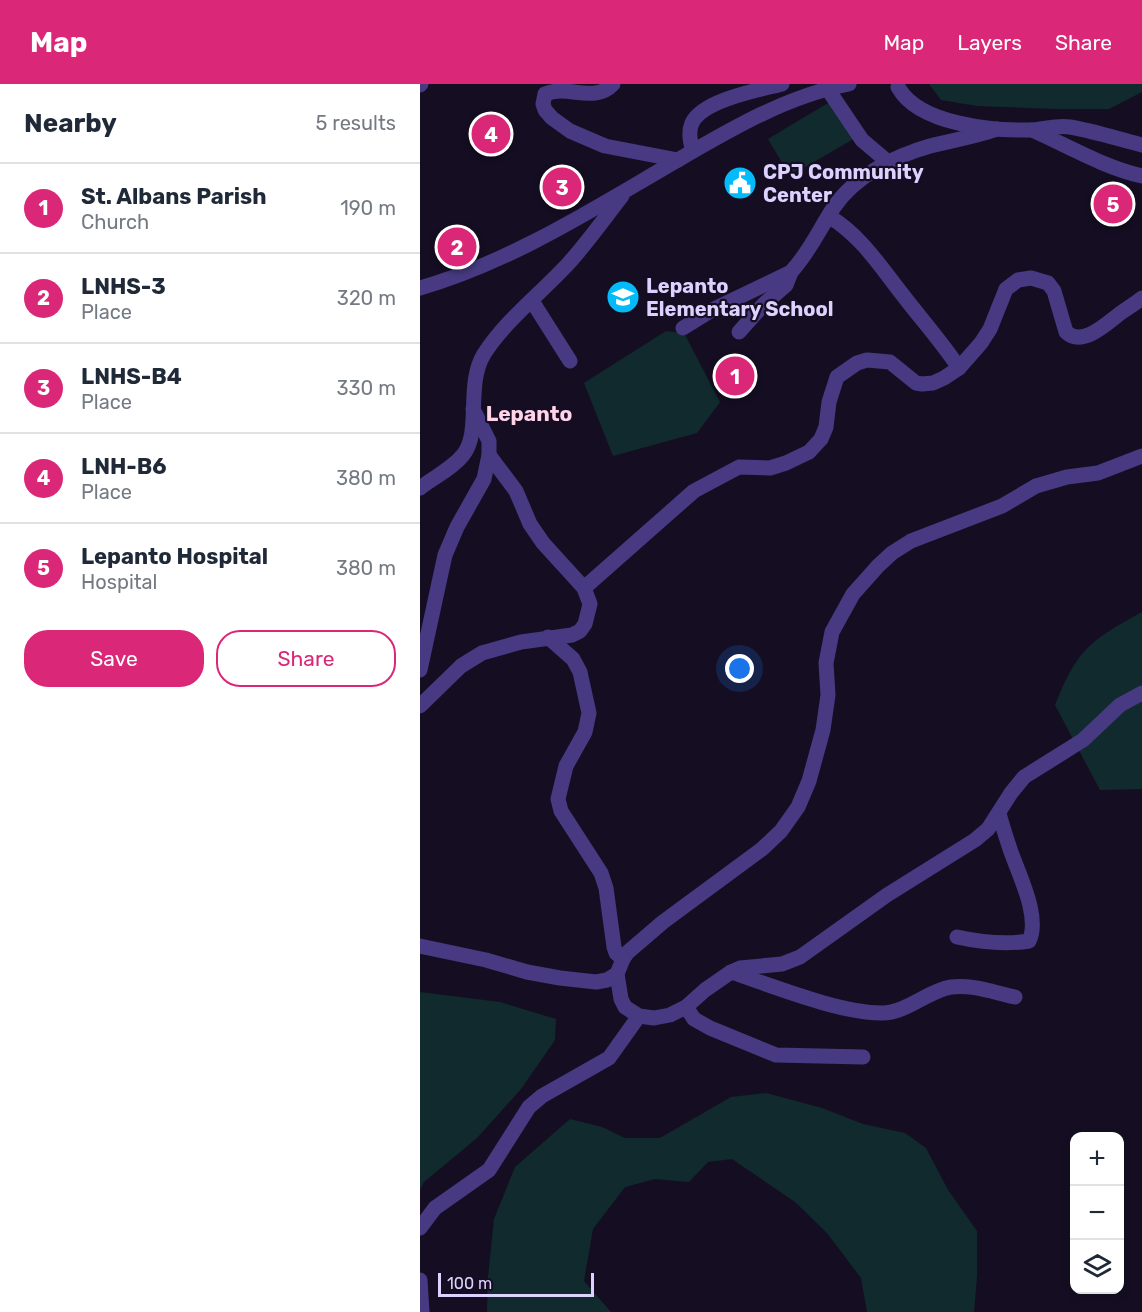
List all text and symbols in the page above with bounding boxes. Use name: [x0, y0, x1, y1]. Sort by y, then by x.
text: Map: [30, 26, 87, 59]
text: Map: [883, 30, 924, 55]
text: Layers: [957, 30, 1022, 55]
text: Share: [1055, 30, 1112, 55]
text: Nearby: [24, 108, 117, 139]
text: 5 results: [315, 111, 396, 135]
pin: 4: [472, 112, 510, 156]
place label: CPJ Community Center: [763, 160, 924, 207]
pin: 3: [542, 164, 582, 210]
public building icon: CPJ Community Center: [722, 165, 758, 201]
pin: 5: [1094, 182, 1132, 226]
text: St. Albans Parish: [81, 183, 267, 210]
text: 1: [39, 196, 48, 220]
text: 190 m: [340, 196, 396, 220]
text: Church: [81, 210, 149, 234]
pin: 2: [438, 224, 477, 270]
text: LNHS-3: [81, 273, 166, 300]
place label: Lepanto Elementary School: [646, 274, 833, 321]
school or university icon: Lepanto Elementary School: [605, 279, 641, 315]
text: 2: [37, 286, 50, 310]
text: 320 m: [337, 286, 396, 310]
text: Place: [81, 300, 132, 324]
pin: 1: [716, 354, 754, 398]
text: LNHS-B4: [81, 363, 182, 390]
text: 3: [37, 376, 50, 400]
text: 330 m: [337, 376, 396, 400]
text: Place: [81, 390, 132, 414]
district label: Lepanto: [486, 401, 572, 426]
text: LNH-B6: [81, 453, 167, 480]
text: 4: [37, 466, 50, 490]
text: 380 m: [336, 466, 396, 490]
text: Place: [81, 480, 132, 504]
text: Lepanto Hospital: [81, 543, 268, 570]
text: 5: [37, 556, 50, 580]
text: 380 m: [336, 556, 396, 580]
text: Hospital: [81, 570, 157, 594]
button: Save: [24, 630, 204, 687]
button: Share: [216, 630, 396, 687]
your location: [725, 654, 754, 683]
map controls: [1070, 1132, 1124, 1294]
button: +: [1070, 1132, 1124, 1186]
button: −: [1070, 1186, 1124, 1240]
button: layers: [1070, 1240, 1124, 1294]
scale bar: [438, 1270, 594, 1298]
text: 100 m: [447, 1274, 492, 1293]

